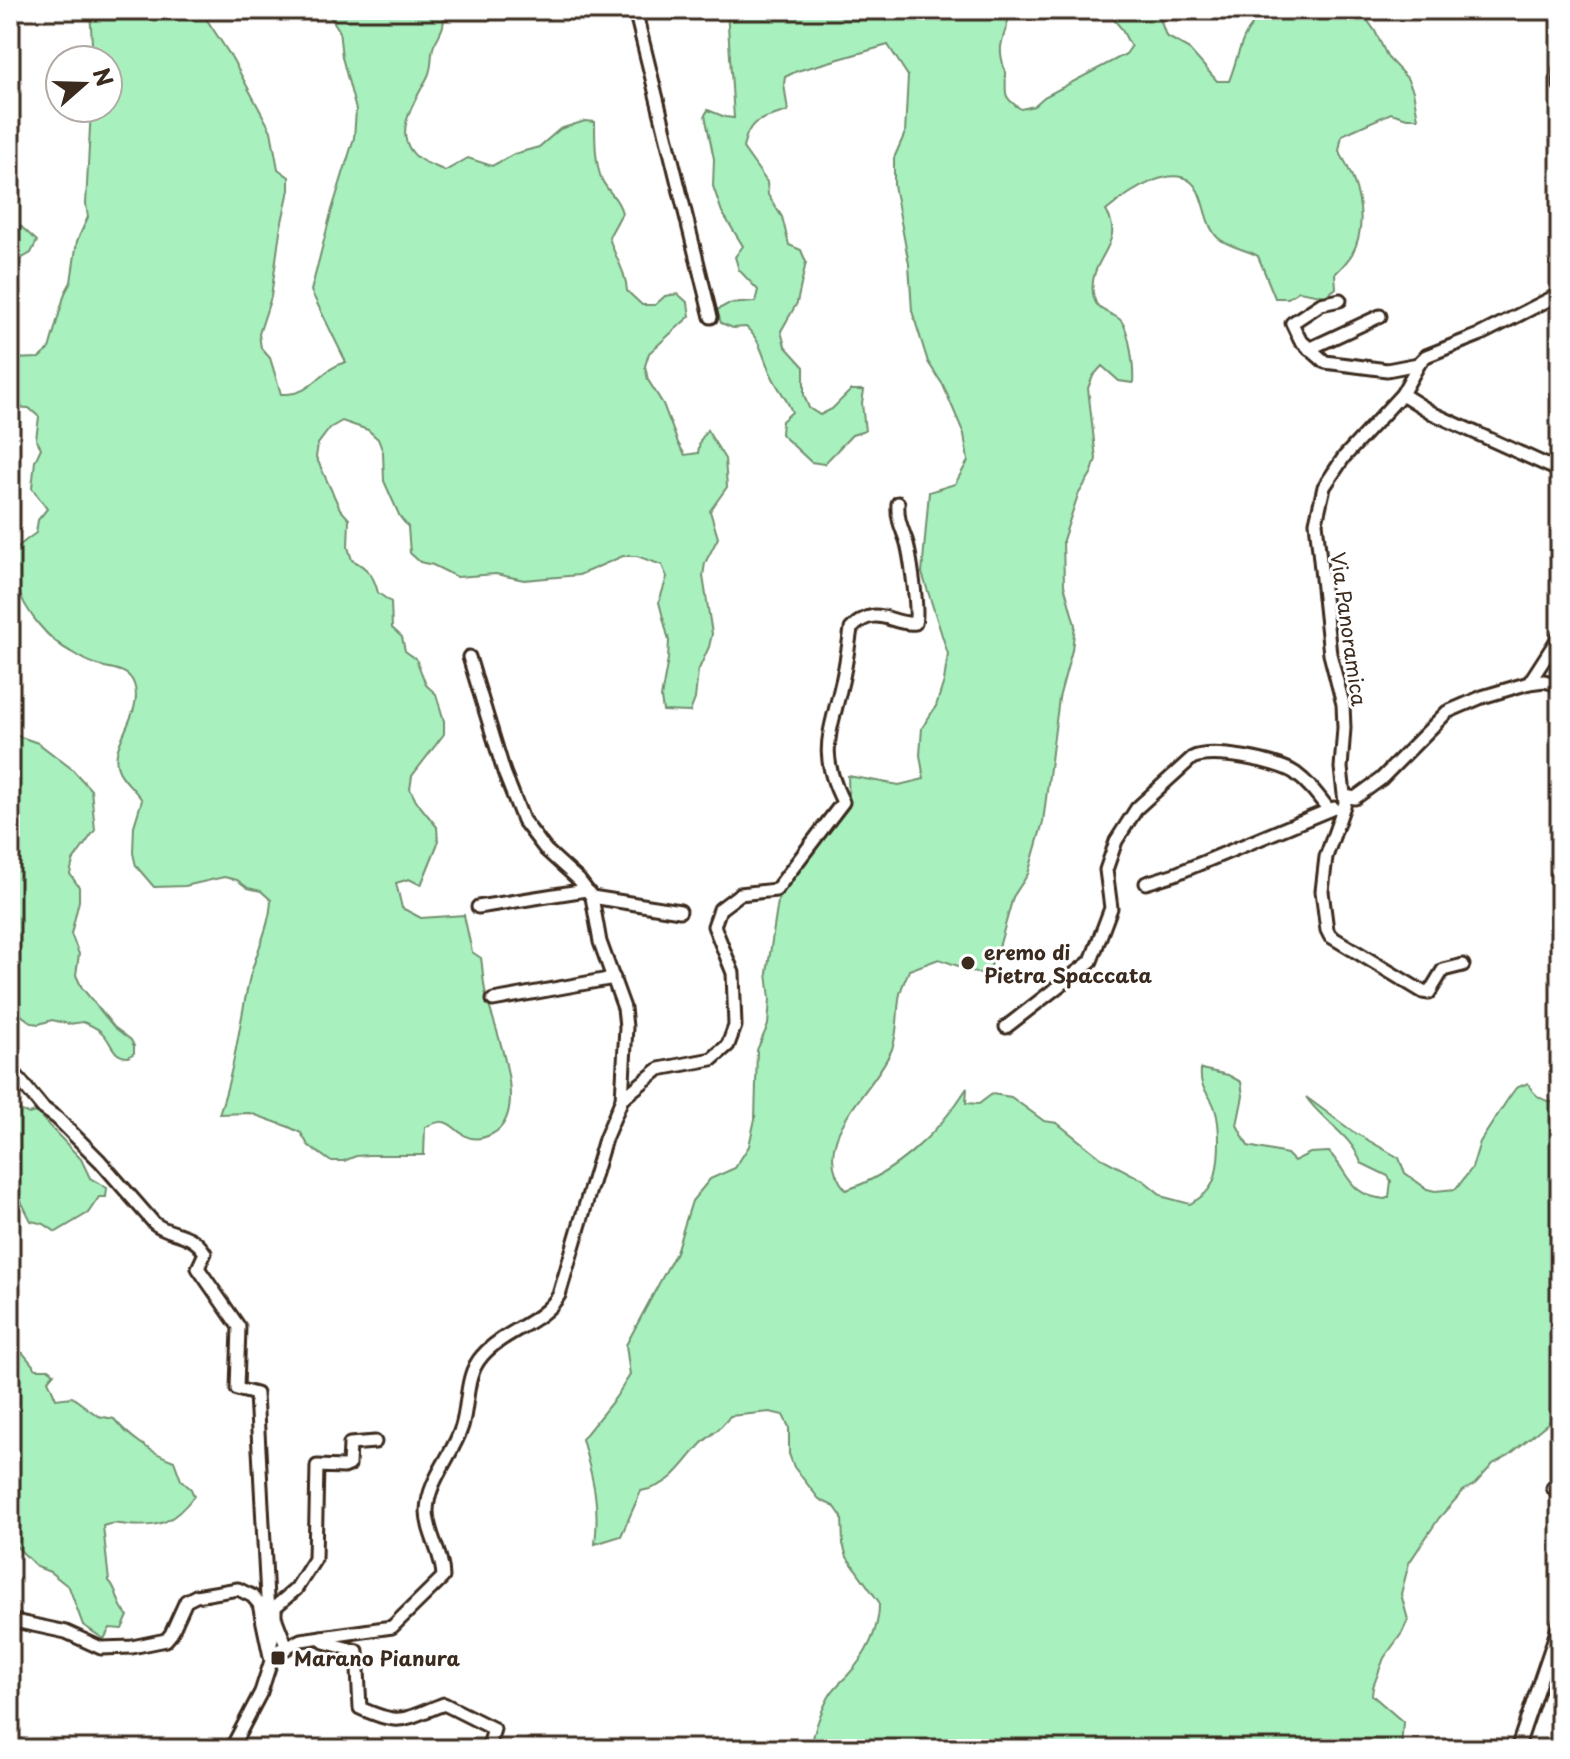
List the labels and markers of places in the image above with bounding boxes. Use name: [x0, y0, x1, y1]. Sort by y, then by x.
place label: eremo di Pietra Spaccata: [984, 937, 1153, 990]
marker: eremo di Pietra Spaccata: [959, 954, 977, 972]
place label: Marano Pianura: [294, 1643, 460, 1673]
marker: Marano Pianura: [269, 1649, 287, 1667]

